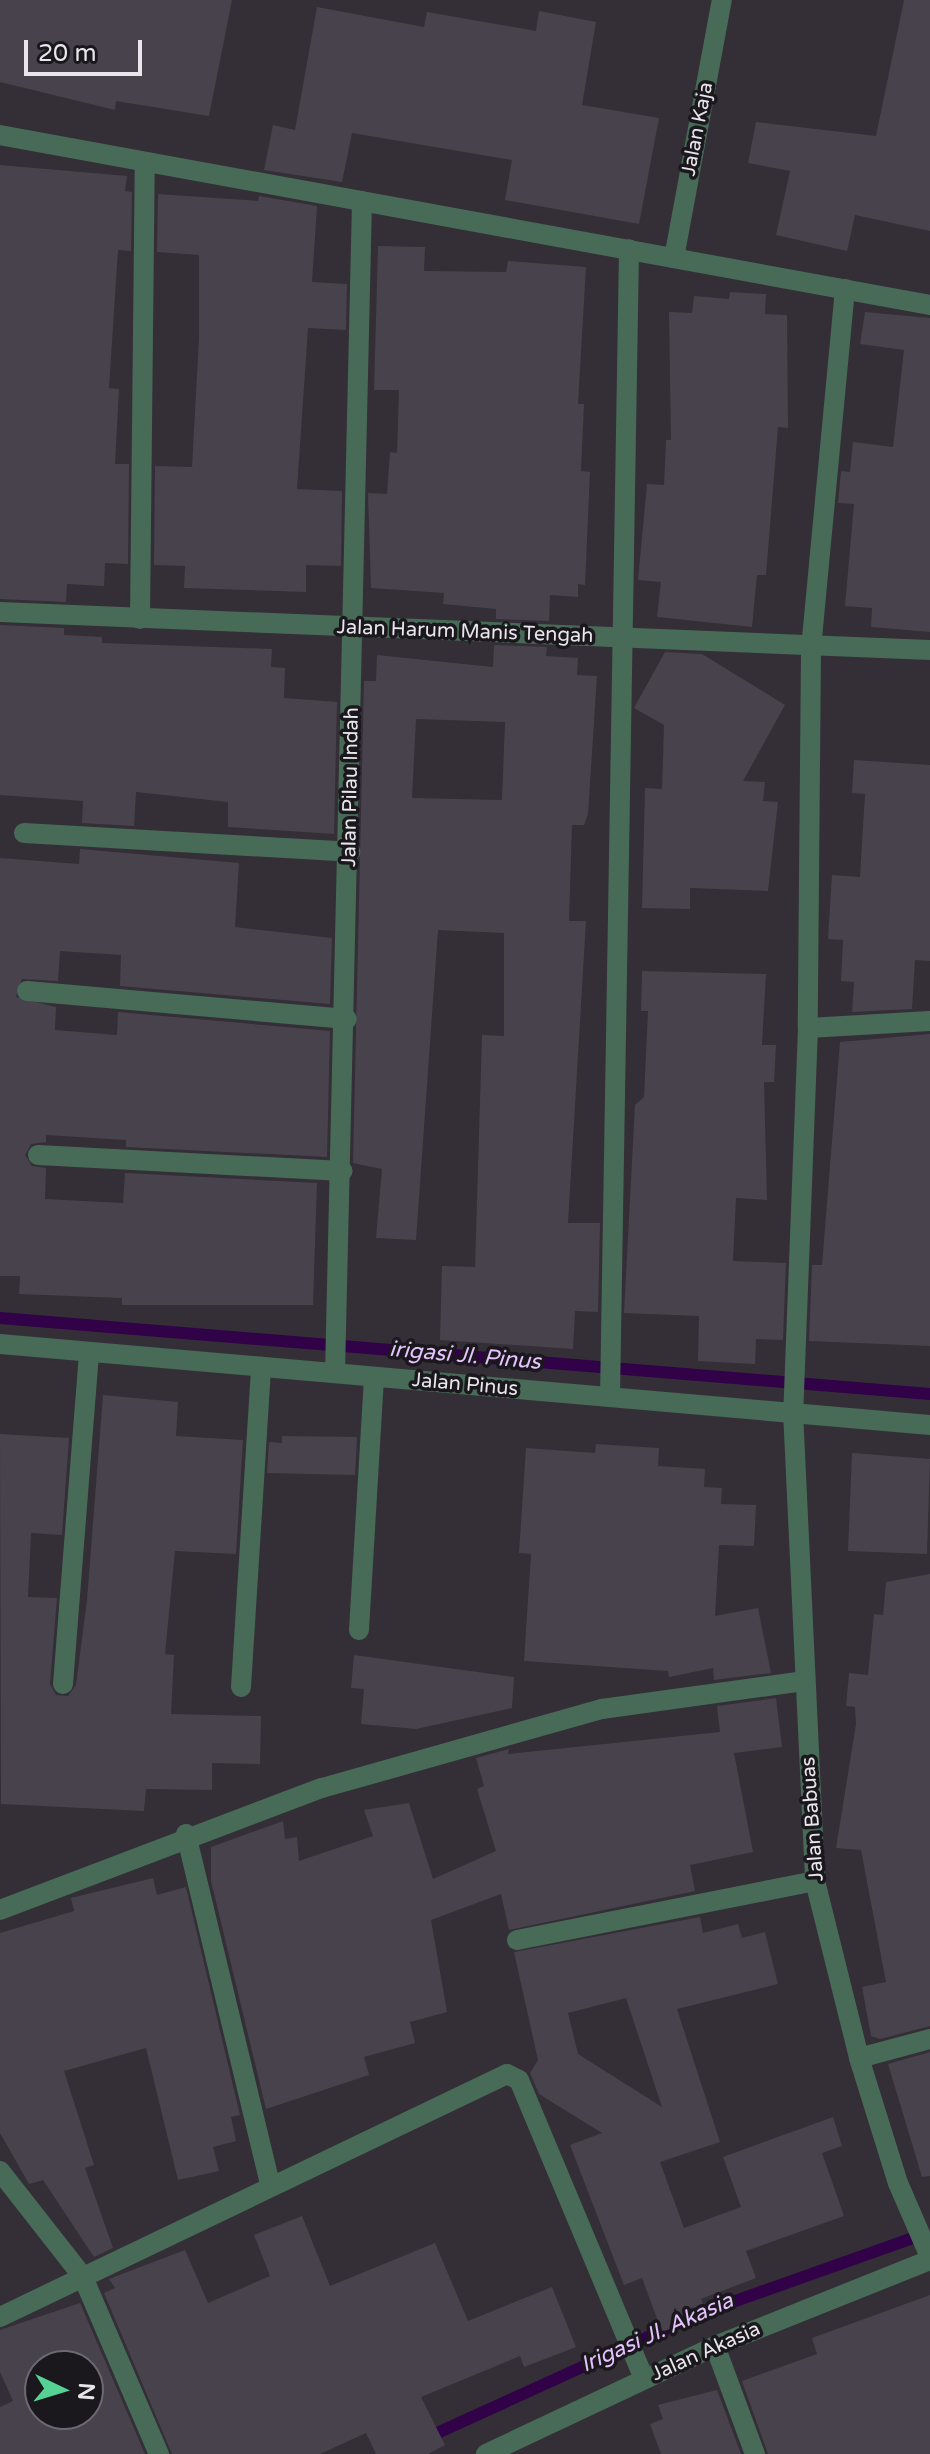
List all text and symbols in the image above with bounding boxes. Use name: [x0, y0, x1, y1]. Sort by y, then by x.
scale bar: [28, 24, 146, 74]
text: 20 m: [38, 39, 96, 68]
street label: Jalan Kaja: [677, 80, 719, 178]
street label: Jalan Harum Manis Tengah: [336, 616, 594, 648]
street label: Jalan Pilau Indah: [338, 707, 364, 867]
water label: irigasi Jl. Pinus: [388, 1336, 542, 1376]
street label: Jalan Pinus: [411, 1368, 519, 1402]
street label: Jalan Babuas: [797, 1756, 829, 1882]
water label: Irigasi Jl. Akasia: [577, 2288, 737, 2378]
street label: Jalan Akasia: [648, 2317, 764, 2387]
north arrow: [24, 2350, 104, 2430]
text: N: [72, 2382, 100, 2401]

